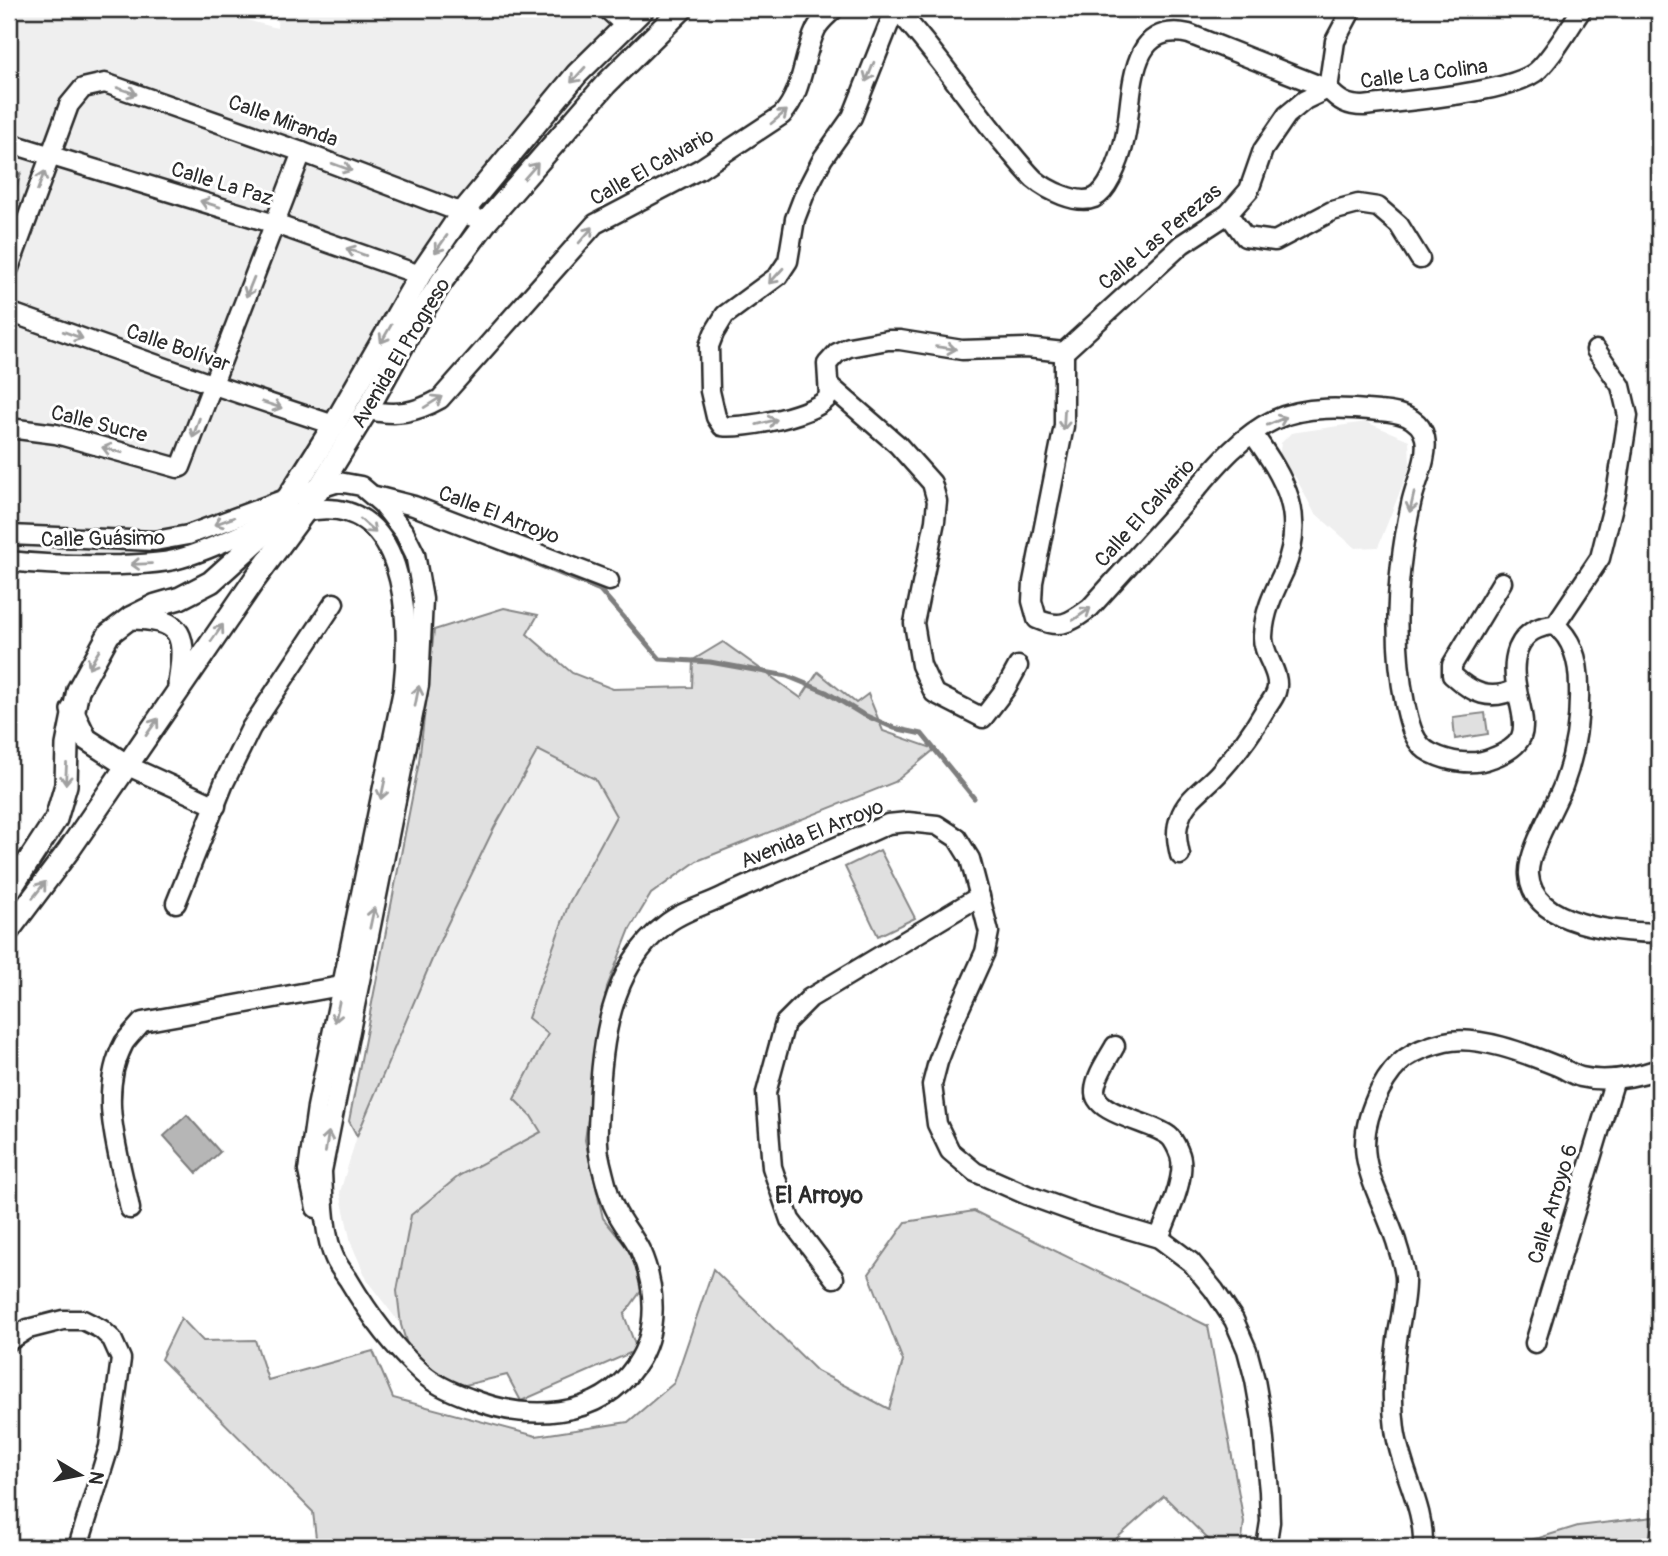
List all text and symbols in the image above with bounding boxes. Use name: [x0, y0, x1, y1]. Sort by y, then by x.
street label: Calle La Colina: [1359, 53, 1489, 95]
one-way arrow: [862, 61, 875, 83]
one-way arrow: [569, 66, 586, 83]
one-way arrow: [116, 86, 138, 98]
street label: Calle Miranda: [224, 89, 342, 153]
one-way arrow: [769, 109, 787, 124]
street label: Calle El Calvario: [585, 122, 719, 212]
street label: Calle La Paz: [168, 156, 276, 212]
one-way arrow: [330, 161, 352, 174]
one-way arrow: [523, 162, 539, 180]
one-way arrow: [36, 171, 48, 193]
street label: Calle Las Perezas: [1093, 177, 1228, 296]
one-way arrow: [199, 196, 221, 209]
one-way arrow: [578, 226, 594, 244]
one-way arrow: [434, 234, 448, 253]
one-way arrow: [345, 245, 367, 257]
one-way arrow: [768, 267, 784, 285]
street label: Avenida El Progreso: [345, 273, 457, 433]
one-way arrow: [243, 276, 256, 297]
street label: Calle Bolívar: [122, 318, 234, 379]
one-way arrow: [379, 323, 392, 344]
one-way arrow: [62, 330, 84, 342]
one-way arrow: [934, 342, 956, 355]
one-way arrow: [422, 395, 442, 409]
street label: Calle Sucre: [48, 399, 151, 449]
one-way arrow: [261, 400, 283, 412]
one-way arrow: [1057, 409, 1070, 432]
one-way arrow: [1266, 413, 1287, 426]
one-way arrow: [755, 415, 778, 428]
one-way arrow: [189, 416, 201, 438]
one-way arrow: [101, 443, 124, 456]
street label: Calle El Calvario: [1089, 453, 1201, 573]
street label: Calle El Arroyo: [434, 479, 564, 551]
one-way arrow: [1405, 490, 1418, 512]
one-way arrow: [214, 516, 236, 528]
one-way arrow: [359, 518, 377, 534]
street label: Calle Guásimo: [41, 524, 165, 554]
one-way arrow: [130, 557, 153, 570]
one-way arrow: [1072, 607, 1091, 621]
one-way arrow: [210, 624, 224, 643]
one-way arrow: [87, 649, 101, 669]
one-way arrow: [411, 685, 424, 708]
one-way arrow: [145, 718, 159, 737]
one-way arrow: [60, 762, 73, 785]
one-way arrow: [375, 777, 389, 800]
street label: Avenida El Arroyo: [736, 793, 888, 875]
one-way arrow: [31, 881, 46, 899]
one-way arrow: [365, 907, 379, 930]
one-way arrow: [329, 1000, 343, 1023]
one-way arrow: [321, 1131, 334, 1153]
street label: Calle Arroyo 6: [1522, 1141, 1584, 1267]
district label: El Arroyo: [775, 1181, 864, 1210]
north arrow: [46, 1440, 116, 1510]
text: N: [83, 1469, 109, 1486]

